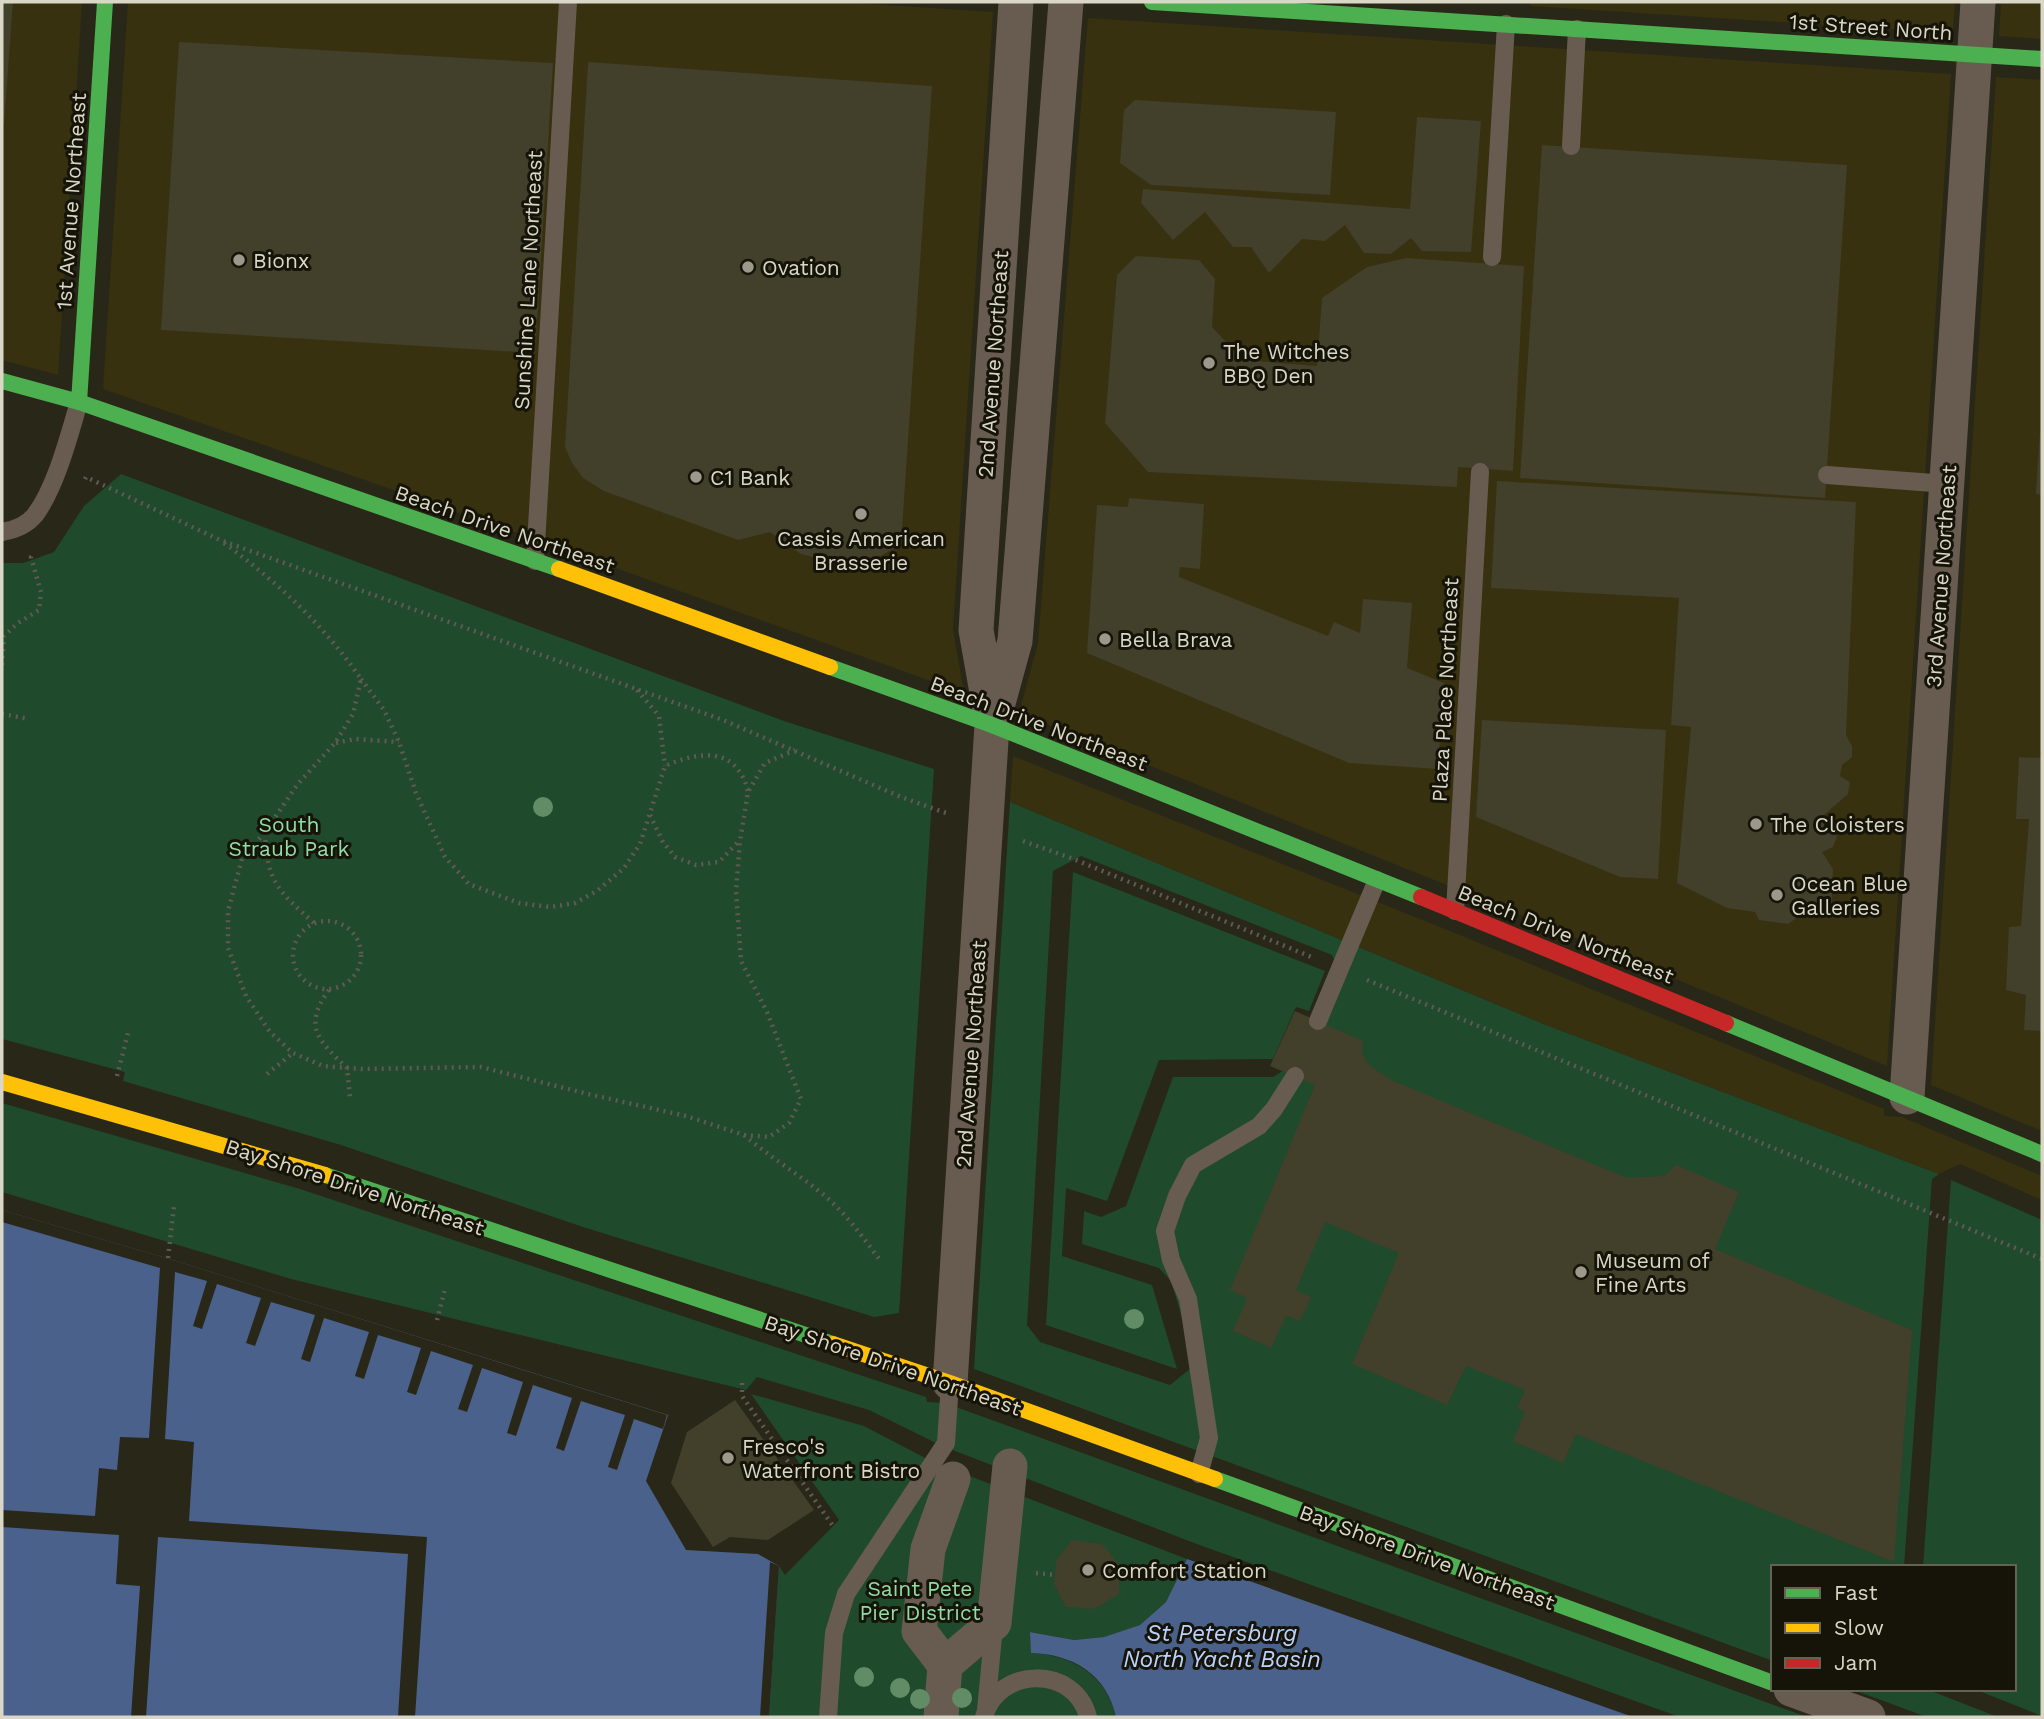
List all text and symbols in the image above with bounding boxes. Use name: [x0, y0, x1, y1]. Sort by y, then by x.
street label: 1st Street North: [1789, 9, 1953, 45]
street label: 1st Avenue Northeast: [51, 92, 91, 310]
street label: Sunshine Lane Northeast: [509, 150, 547, 410]
place label: Bionx: [253, 248, 309, 273]
street label: 2nd Avenue Northeast: [973, 249, 1013, 478]
marker: Bionx: [231, 252, 247, 268]
place label: Ovation: [762, 255, 840, 280]
marker: Ovation: [740, 259, 756, 275]
place label: The Witches BBQ Den: [1223, 339, 1350, 388]
marker: The Witches BBQ Den: [1201, 355, 1217, 371]
street label: 3rd Avenue Northeast: [1921, 464, 1961, 688]
place label: C1 Bank: [710, 465, 790, 490]
marker: C1 Bank: [688, 469, 704, 485]
street label: Beach Drive Northeast: [392, 480, 618, 578]
marker: Cassis American Brasserie: [853, 506, 869, 522]
place label: Cassis American Brasserie: [777, 526, 945, 575]
street label: Plaza Place Northeast: [1427, 577, 1463, 803]
place label: Bella Brava: [1119, 627, 1232, 652]
marker: Bella Brava: [1097, 631, 1113, 647]
street label: Beach Drive Northeast: [927, 670, 1151, 776]
park label: South Straub Park: [229, 812, 350, 861]
place label: The Cloisters: [1770, 812, 1905, 837]
marker: The Cloisters: [1748, 816, 1764, 832]
place label: Ocean Blue Galleries: [1791, 871, 1908, 920]
street label: Beach Drive Northeast: [1454, 879, 1678, 989]
marker: Ocean Blue Galleries: [1769, 887, 1785, 903]
street label: 2nd Avenue Northeast: [951, 939, 991, 1168]
street label: Bay Shore Drive Northeast: [223, 1133, 487, 1241]
place label: Museum of Fine Arts: [1595, 1248, 1710, 1297]
marker: Museum of Fine Arts: [1573, 1264, 1589, 1280]
street label: Bay Shore Drive Northeast: [761, 1309, 1025, 1421]
place label: Fresco's Waterfront Bistro: [742, 1434, 920, 1483]
marker: Fresco's Waterfront Bistro: [720, 1450, 736, 1466]
street label: Bay Shore Drive Northeast: [1296, 1499, 1558, 1615]
place label: Comfort Station: [1102, 1558, 1267, 1583]
marker: Comfort Station: [1080, 1562, 1096, 1578]
legend: [1771, 1565, 2016, 1691]
park label: Saint Pete Pier District: [860, 1576, 981, 1625]
text: Fast: [1834, 1580, 1878, 1605]
text: Slow: [1834, 1615, 1884, 1640]
water label: St Petersburg North Yacht Basin: [1123, 1620, 1321, 1673]
text: Jam: [1834, 1650, 1877, 1675]

